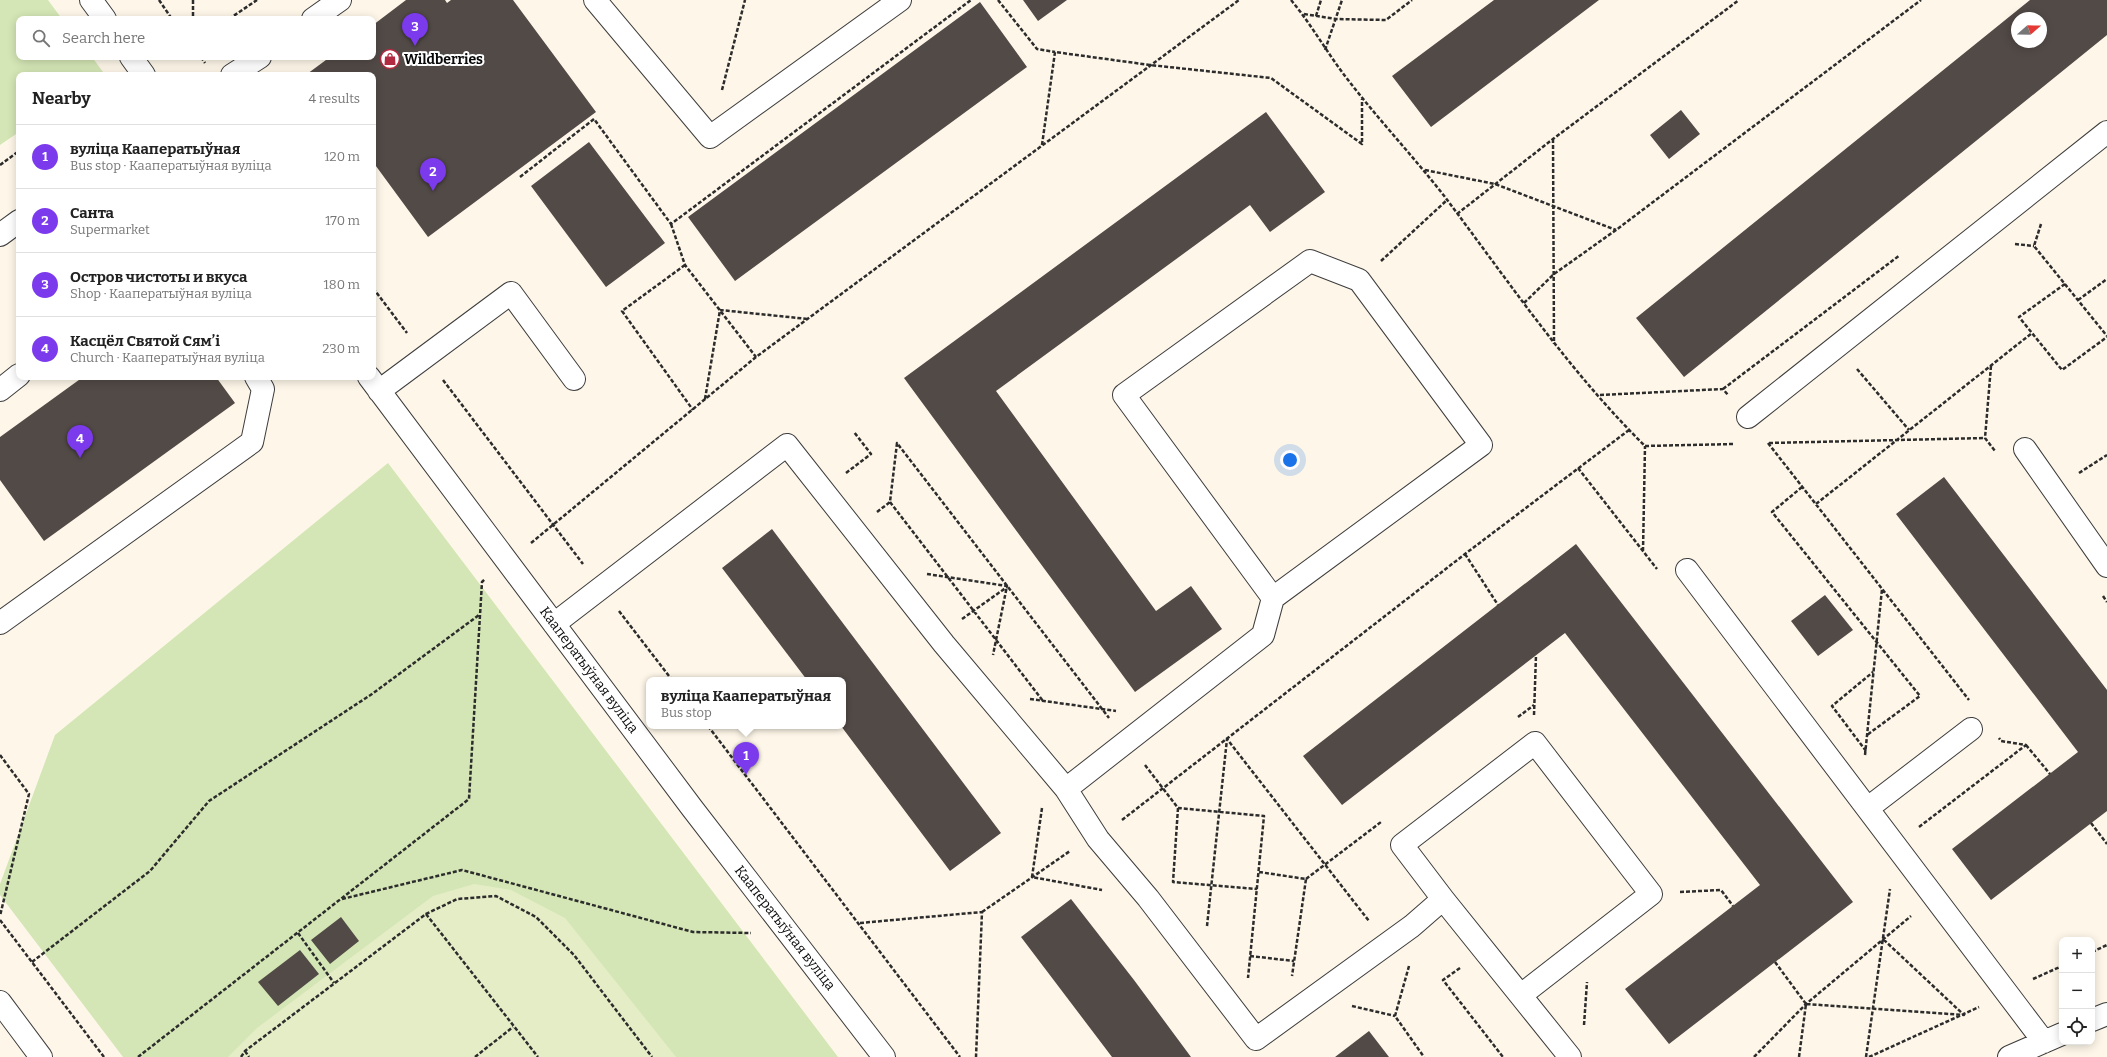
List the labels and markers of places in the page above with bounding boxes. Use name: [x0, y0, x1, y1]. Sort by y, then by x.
pin: 3: [402, 13, 428, 46]
shop icon: Wildberries: [379, 48, 401, 70]
place label: Wildberries: [404, 51, 483, 68]
pin: 2: [420, 158, 446, 191]
pin: 4: [67, 425, 93, 458]
pin: 1: [733, 742, 759, 775]

